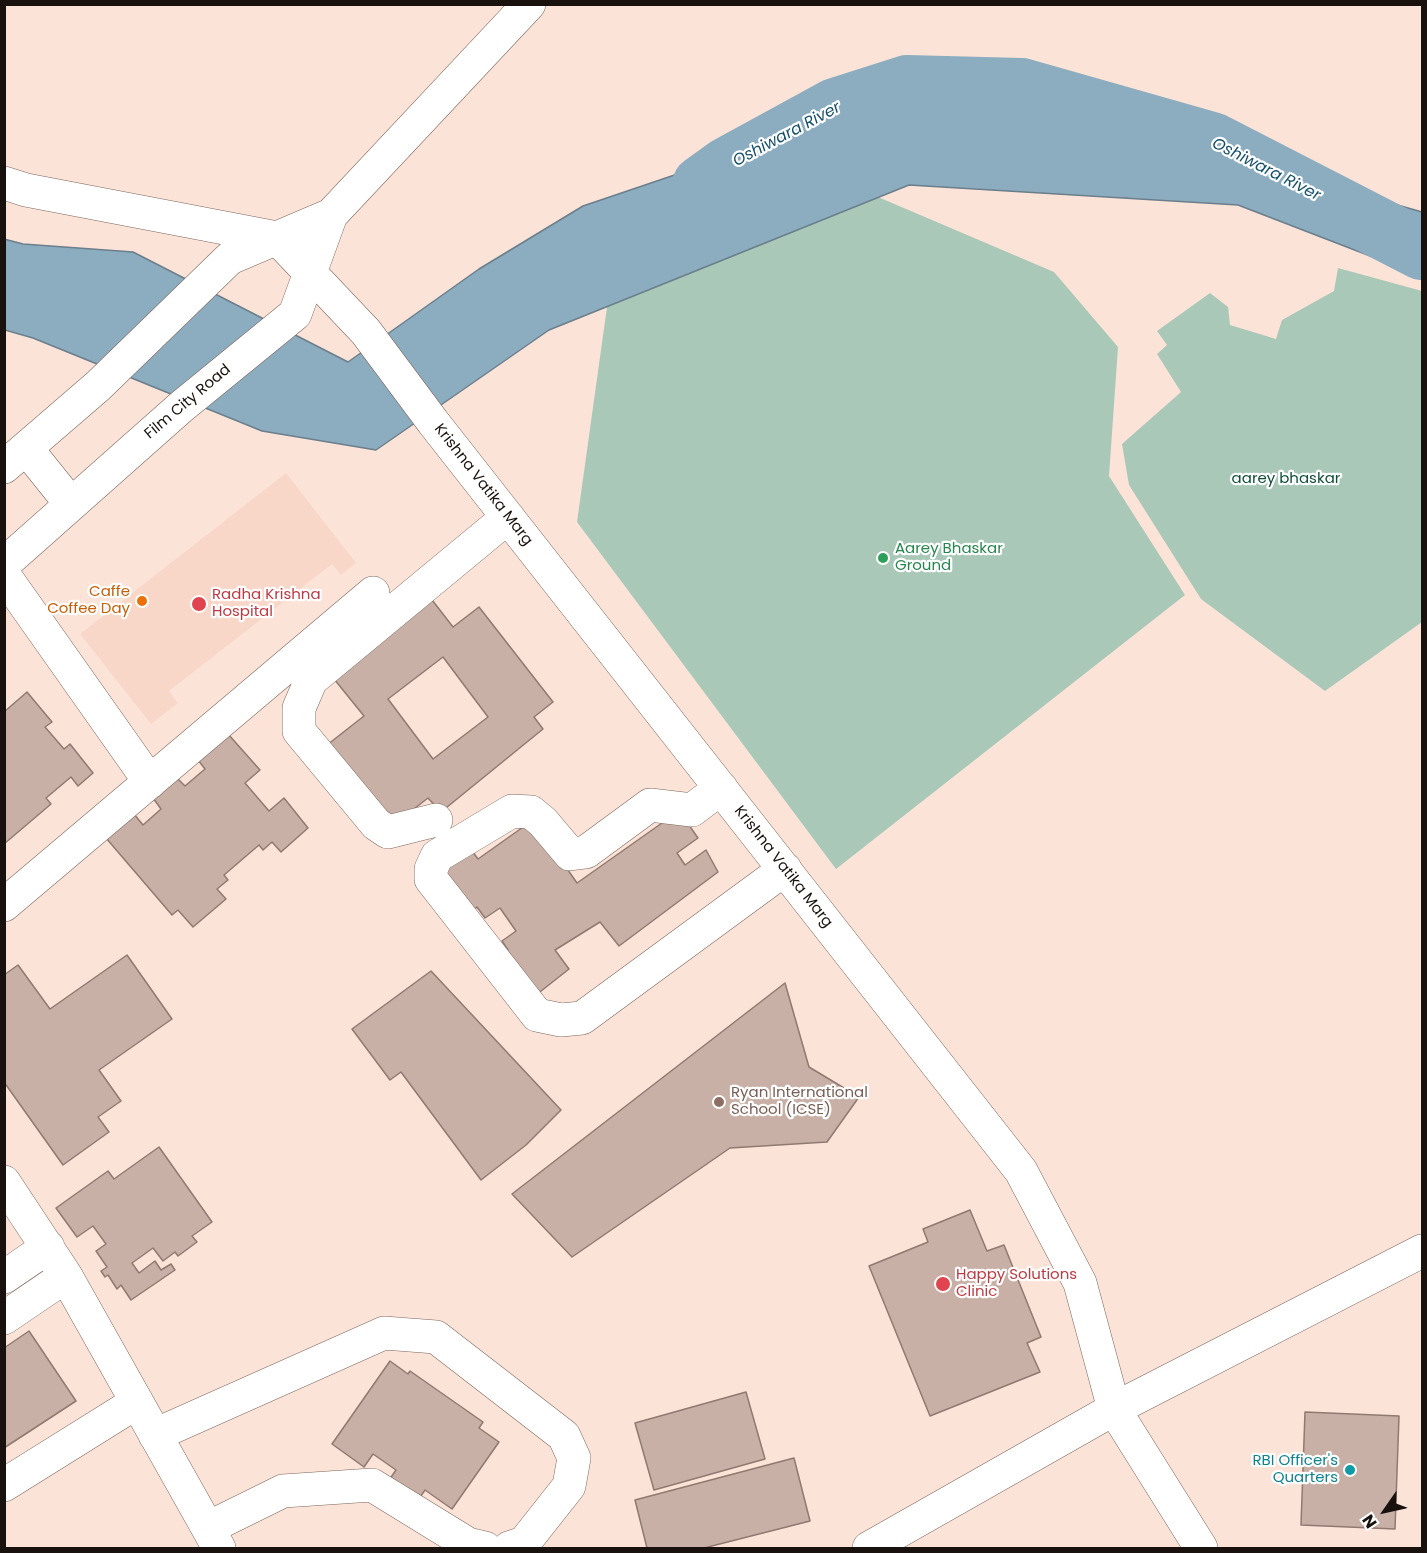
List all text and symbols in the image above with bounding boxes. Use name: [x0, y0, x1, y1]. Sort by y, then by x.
water label: Oshiwara River: [730, 99, 844, 171]
water label: Oshiwara River: [1209, 134, 1323, 206]
street label: Film City Road: [141, 361, 235, 443]
street label: Krishna Vatika Marg: [430, 421, 536, 549]
park label: aarey bhaskar: [1232, 470, 1340, 488]
place label: Aarey Bhaskar Ground: [895, 540, 1003, 575]
marker: Aarey Bhaskar Ground: [876, 551, 890, 565]
place label: Caffe Coffee Day: [47, 583, 130, 618]
place label: Radha Krishna Hospital: [212, 586, 321, 621]
marker: Caffe Coffee Day: [135, 594, 149, 608]
marker: Radha Krishna Hospital: [190, 595, 208, 613]
street label: Krishna Vatika Marg: [730, 803, 836, 931]
place label: Ryan International School (ICSE): [731, 1084, 868, 1119]
marker: Ryan International School (ICSE): [712, 1095, 726, 1109]
place label: Happy Solutions Clinic: [956, 1266, 1077, 1301]
marker: Happy Solutions Clinic: [934, 1275, 952, 1293]
place label: RBI Officer's Quarters: [1252, 1452, 1338, 1487]
marker: RBI Officer's Quarters: [1343, 1463, 1357, 1477]
north arrow: [1355, 1481, 1415, 1541]
text: N: [1357, 1510, 1383, 1533]

